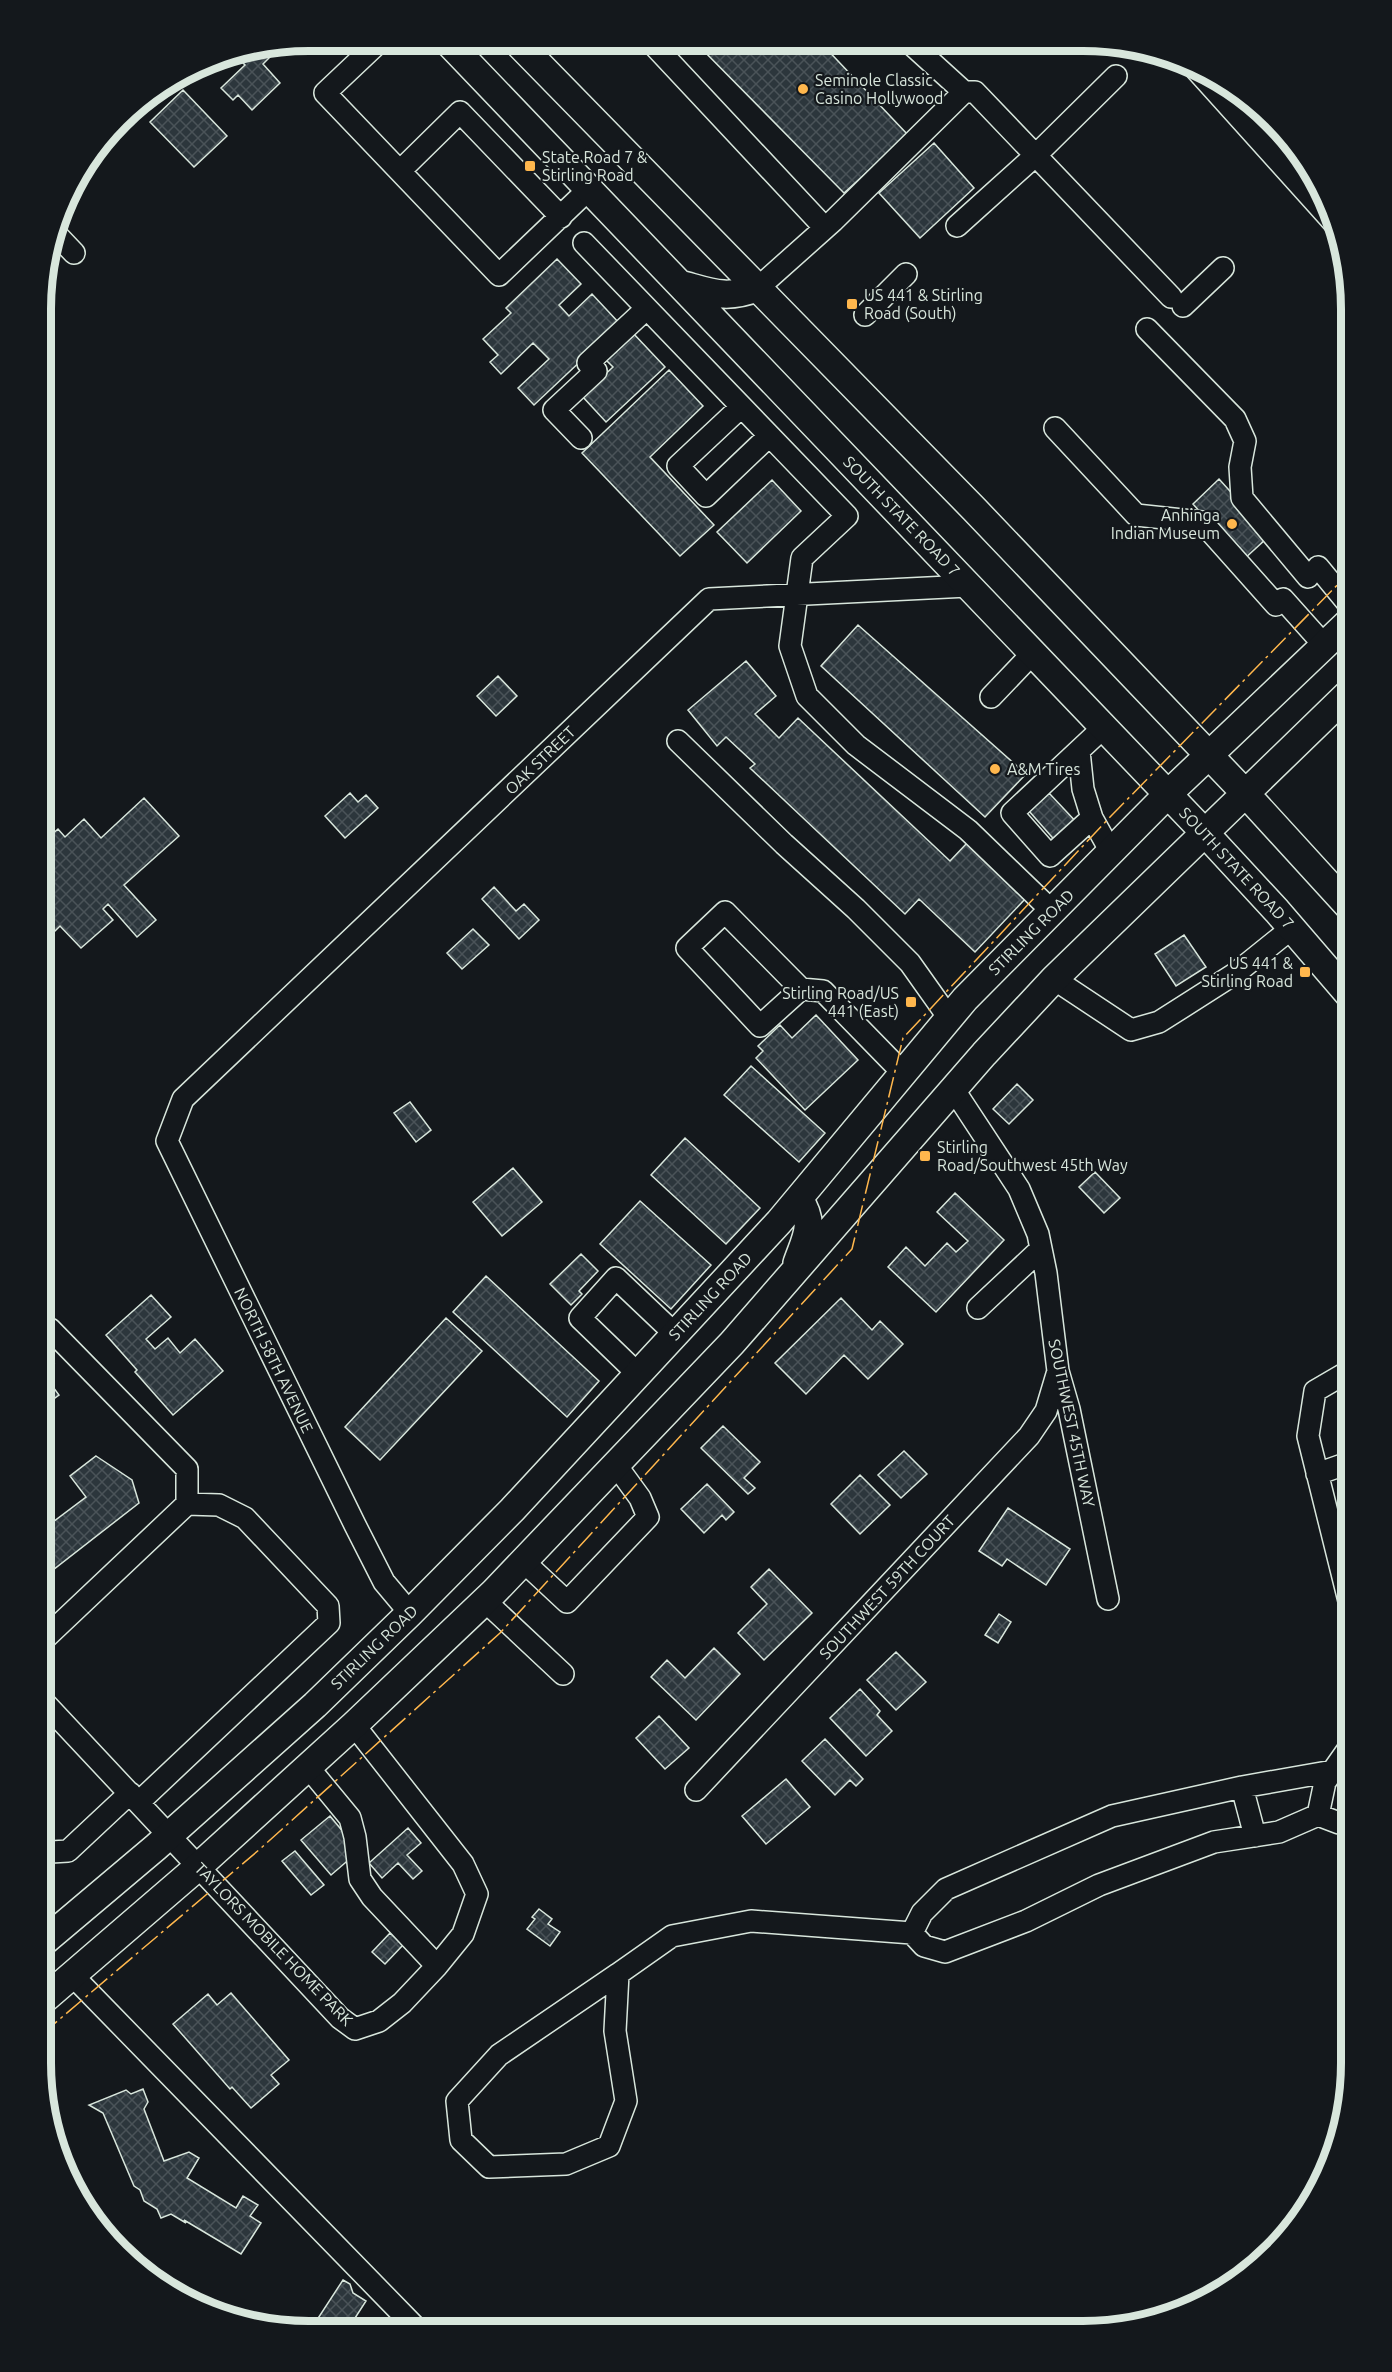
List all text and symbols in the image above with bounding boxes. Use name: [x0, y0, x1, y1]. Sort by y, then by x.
place label: Seminole Classic Casino Hollywood: [815, 71, 943, 107]
marker: Seminole Classic Casino Hollywood: [796, 82, 810, 96]
place label: State Road 7 & Stirling Road: [542, 148, 648, 184]
marker: State Road 7 & Stirling Road: [523, 159, 537, 173]
place label: US 441 & Stirling Road (South): [864, 286, 983, 323]
marker: US 441 & Stirling Road (South): [845, 297, 859, 311]
street label: SOUTH STATE ROAD 7: [840, 452, 964, 580]
place label: Anhinga Indian Museum: [1111, 506, 1220, 542]
marker: Anhinga Indian Museum: [1225, 517, 1239, 531]
street label: OAK STREET: [501, 722, 579, 798]
place label: A&M Tires: [1007, 760, 1080, 778]
marker: A&M Tires: [988, 762, 1002, 776]
street label: SOUTH STATE ROAD 7: [1176, 804, 1298, 932]
street label: STIRLING ROAD: [985, 886, 1077, 978]
place label: US 441 & Stirling Road: [1201, 954, 1294, 990]
marker: US 441 & Stirling Road: [1298, 965, 1312, 979]
place label: Stirling Road/US 441 (East): [782, 984, 899, 1021]
marker: Stirling Road/US 441 (East): [904, 995, 918, 1009]
place label: Stirling Road/Southwest 45th Way: [937, 1138, 1128, 1174]
marker: Stirling Road/Southwest 45th Way: [918, 1149, 932, 1163]
street label: STIRLING ROAD: [665, 1248, 755, 1344]
street label: NORTH 58TH AVENUE: [231, 1284, 317, 1436]
street label: SOUTHWEST 45TH WAY: [1045, 1337, 1099, 1509]
street label: SOUTHWEST 59TH COURT: [816, 1511, 958, 1663]
street label: STIRLING ROAD: [327, 1601, 421, 1693]
street label: TAYLORS MOBILE HOME PARK: [191, 1859, 357, 2029]

